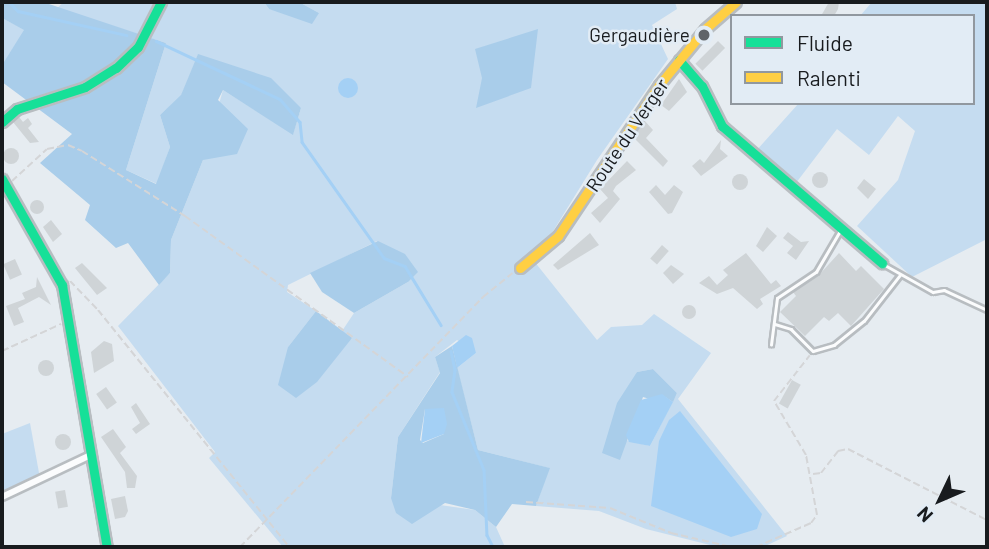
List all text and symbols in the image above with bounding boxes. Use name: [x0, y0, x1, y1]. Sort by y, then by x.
legend: [730, 14, 975, 105]
place label: Gergaudière: [589, 24, 690, 46]
marker: Gergaudière: [696, 27, 712, 43]
text: Fluide: [797, 30, 853, 55]
text: Ralenti: [797, 65, 861, 90]
street label: Route du Verger: [581, 74, 673, 196]
north arrow: [905, 465, 975, 535]
text: N: [912, 502, 937, 527]

